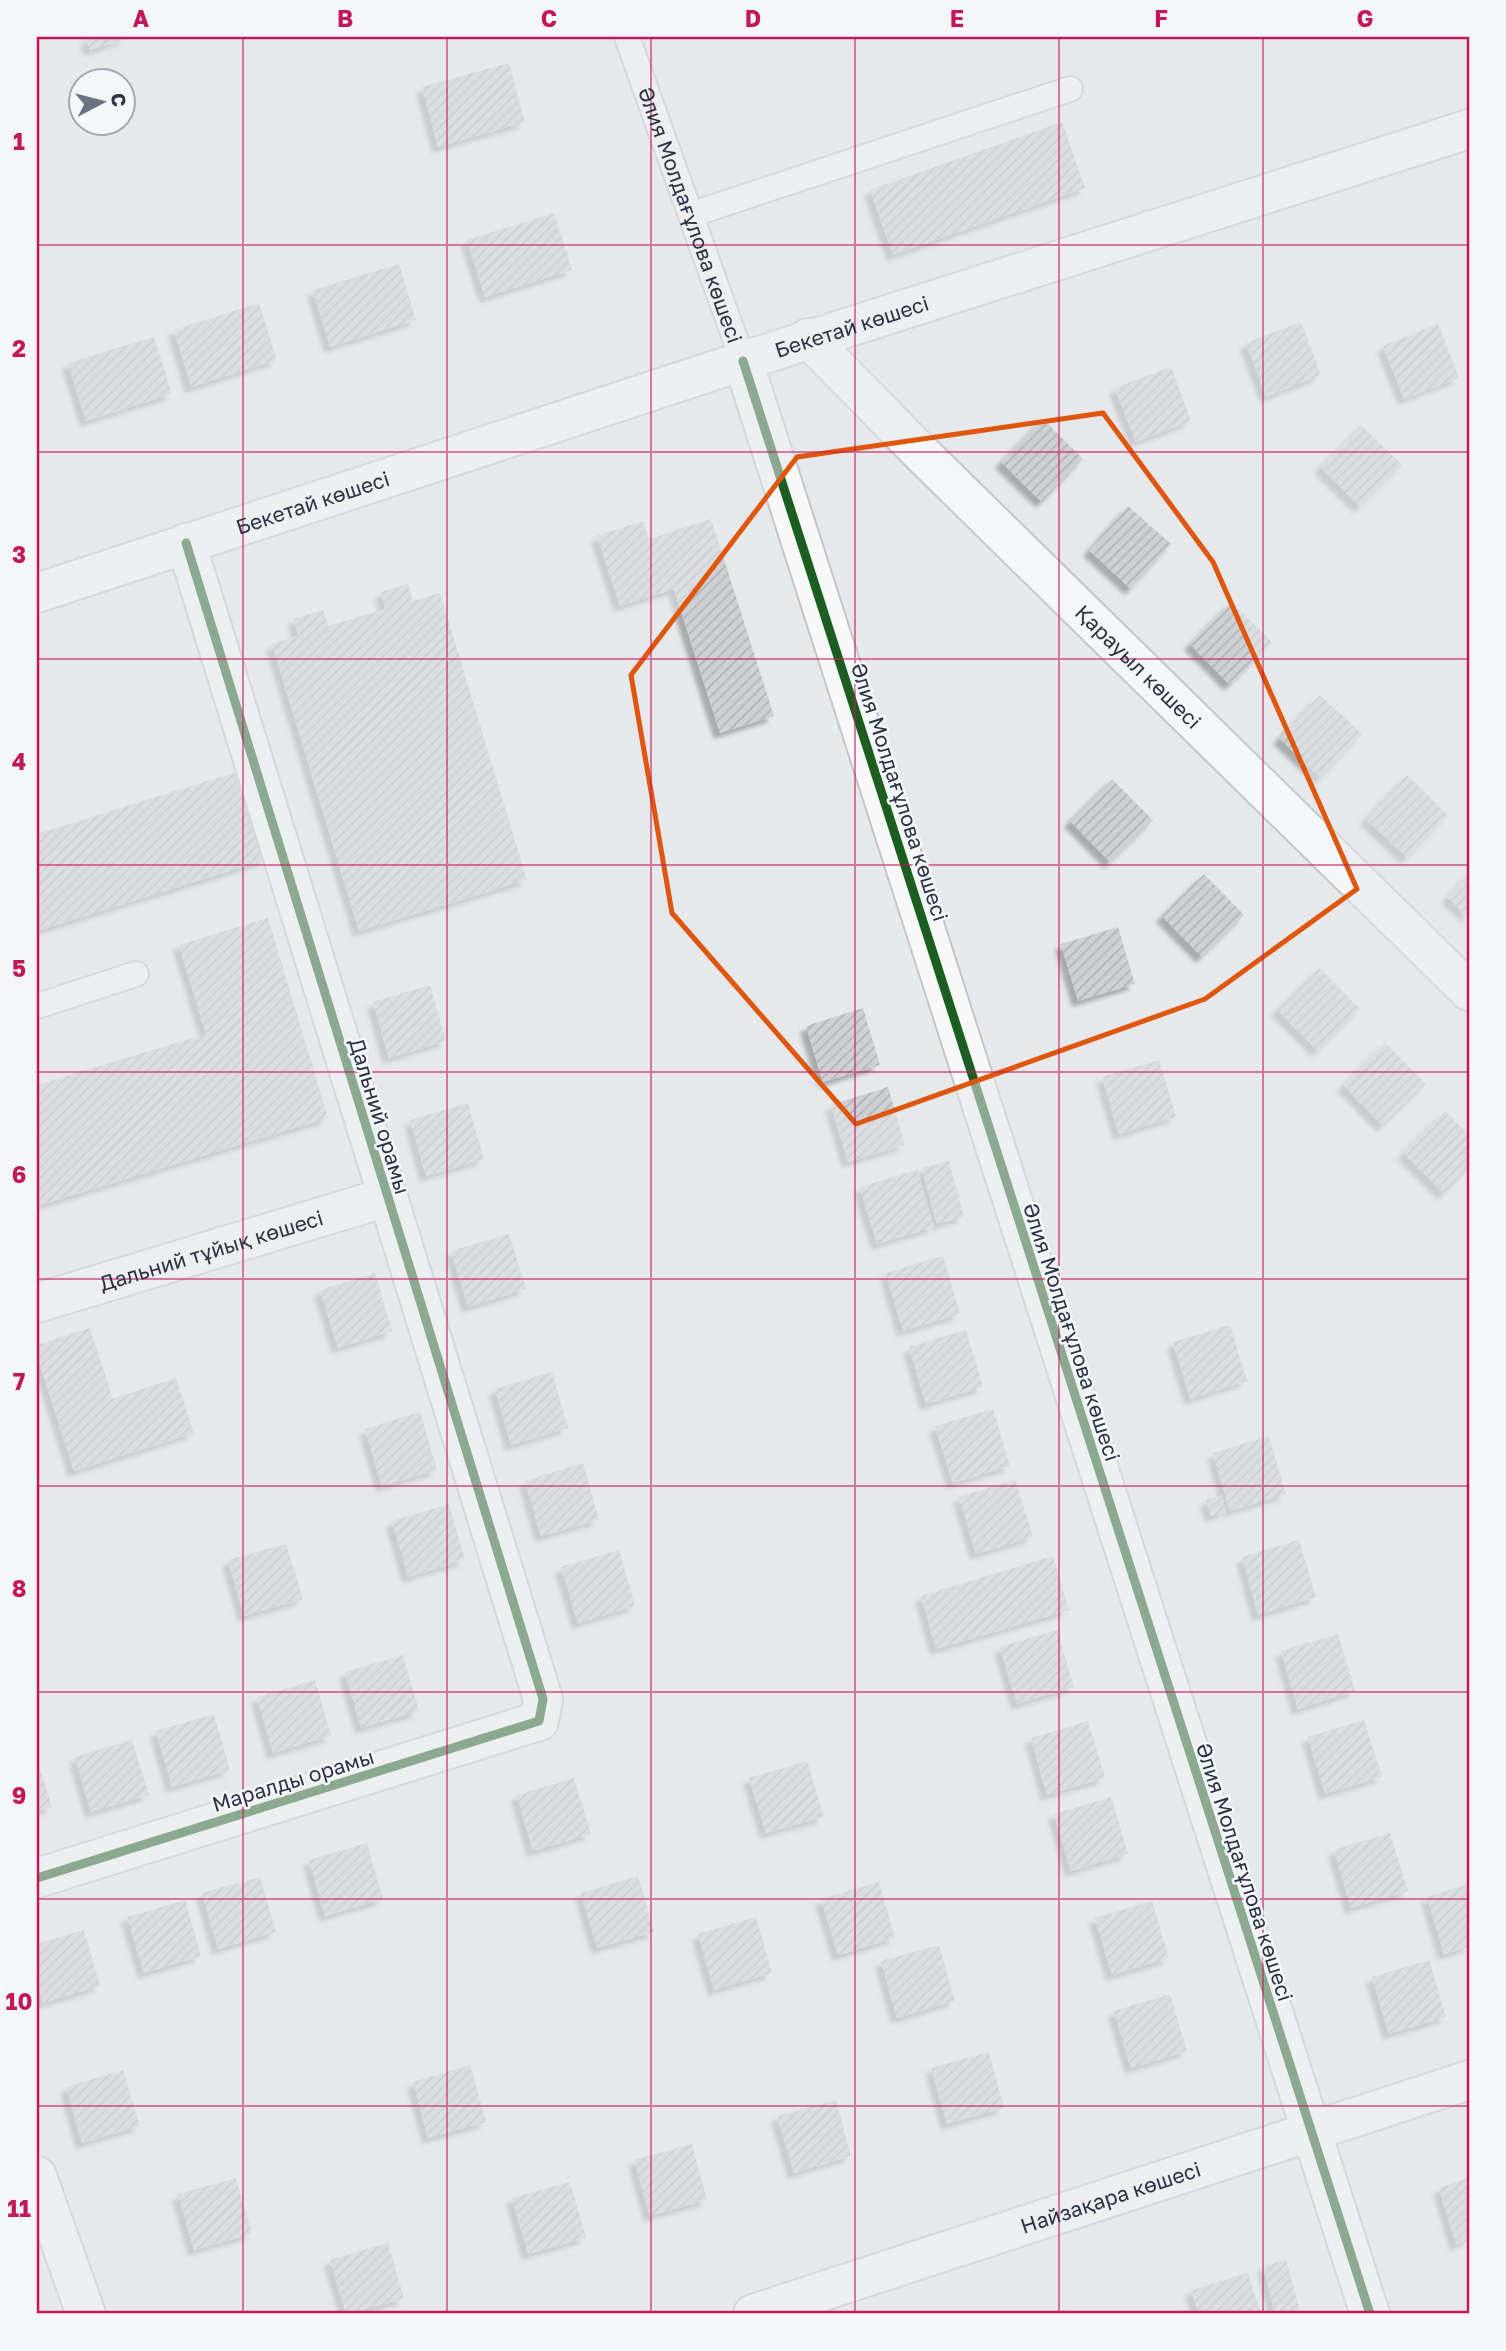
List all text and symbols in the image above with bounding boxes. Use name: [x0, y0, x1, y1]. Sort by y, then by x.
text: A: [133, 4, 150, 32]
text: B: [337, 4, 353, 32]
text: C: [541, 4, 557, 32]
text: D: [745, 4, 761, 32]
text: E: [950, 4, 964, 32]
text: F: [1154, 4, 1168, 32]
text: G: [1357, 4, 1373, 32]
north arrow: [66, 66, 136, 136]
street label: Әлия Молдағұлова көшесі: [633, 83, 748, 347]
text: С: [107, 92, 132, 108]
text: 1: [13, 127, 25, 155]
street label: Бекетай көшесі: [771, 290, 932, 363]
text: 2: [12, 334, 26, 362]
street label: Бекетай көшесі: [232, 465, 393, 540]
text: 3: [12, 540, 26, 568]
street label: Қарауыл көшесі: [1070, 599, 1207, 734]
street label: Әлия Молдағұлова көшесі: [846, 660, 954, 924]
text: 4: [12, 747, 26, 775]
text: 5: [12, 954, 26, 982]
street label: Дальний орамы: [344, 1035, 416, 1197]
text: 6: [12, 1160, 26, 1188]
street label: Әлия Молдағұлова көшесі: [1018, 1200, 1126, 1464]
street label: Дальний тұйық көшесі: [96, 1204, 326, 1296]
text: 7: [13, 1367, 25, 1395]
text: 8: [12, 1574, 26, 1602]
street label: Әлия Молдағұлова көшесі: [1191, 1740, 1299, 2004]
street label: Маралды орамы: [209, 1743, 377, 1817]
text: 9: [12, 1781, 26, 1809]
text: 10: [6, 1987, 32, 2015]
street label: Найзақара көшесі: [1017, 2156, 1204, 2239]
text: 11: [7, 2194, 31, 2222]

